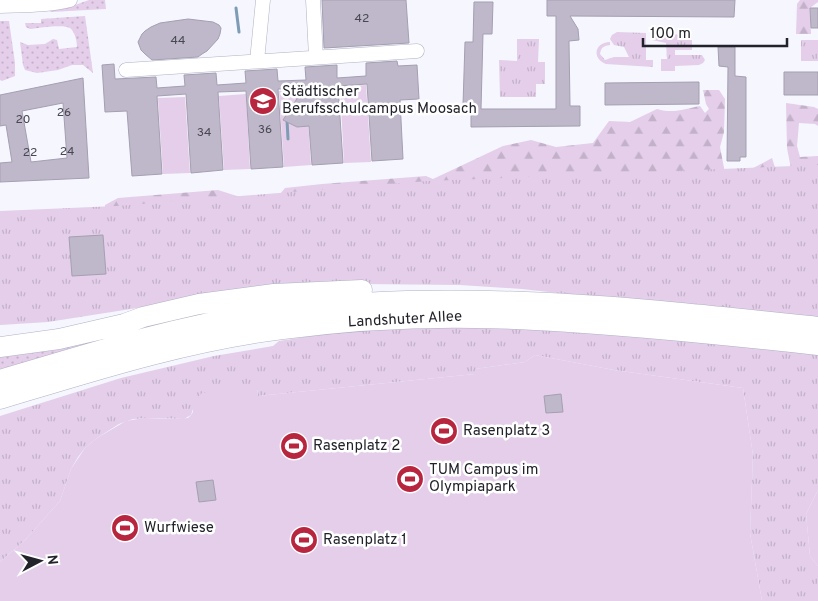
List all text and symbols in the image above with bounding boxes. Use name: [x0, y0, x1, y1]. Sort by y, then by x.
house number: 42: [355, 11, 369, 27]
scale bar: [643, 15, 787, 47]
text: 100 m: [650, 25, 691, 44]
house number: 44: [171, 33, 185, 49]
place label: Städtischer Berufsschulcampus Moosach: [282, 83, 477, 119]
school or university icon: Städtischer Berufsschulcampus Moosach: [248, 86, 278, 116]
house number: 26: [57, 105, 71, 121]
house number: 20: [15, 112, 31, 128]
house number: 36: [258, 122, 272, 138]
house number: 34: [197, 125, 211, 141]
house number: 24: [60, 144, 74, 160]
house number: 22: [23, 145, 37, 161]
street label: Landshuter Allee: [347, 308, 463, 332]
sports icon: Rasenplatz 3: [429, 416, 459, 446]
place label: Rasenplatz 3: [463, 422, 550, 441]
sports icon: Rasenplatz 2: [279, 431, 309, 461]
place label: Rasenplatz 2: [313, 437, 400, 456]
place label: TUM Campus im Olympiapark: [429, 461, 538, 497]
sports icon: TUM Campus im Olympiapark: [395, 464, 425, 494]
sports icon: Wurfwiese: [110, 513, 140, 543]
place label: Wurfwiese: [144, 519, 214, 538]
sports icon: Rasenplatz 1: [289, 525, 319, 555]
place label: Rasenplatz 1: [323, 531, 407, 550]
north arrow: [15, 536, 65, 586]
text: N: [42, 554, 60, 566]

